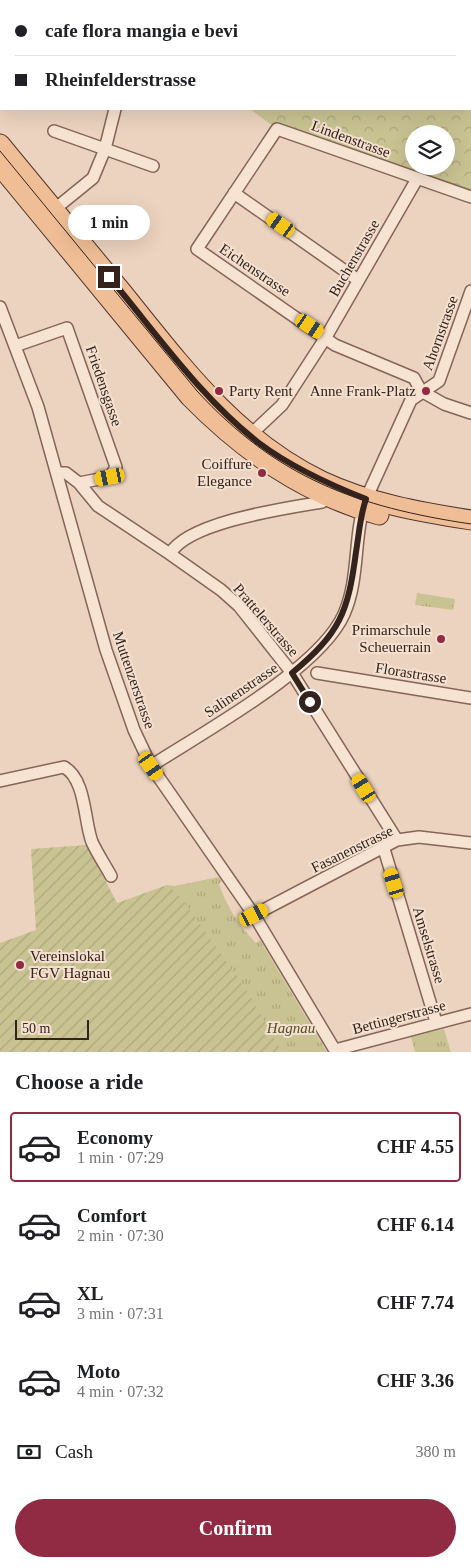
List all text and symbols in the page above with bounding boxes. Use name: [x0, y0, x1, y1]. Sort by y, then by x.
text: cafe flora mangia e bevi: [45, 20, 238, 41]
text: Rheinfelderstrasse: [45, 69, 196, 90]
street label: Lindenstrasse: [310, 117, 393, 161]
map controls: [405, 125, 455, 175]
button: layers: [405, 125, 455, 175]
callout: 1 min: [68, 204, 150, 240]
car: [264, 210, 297, 240]
text: 1 min: [90, 214, 128, 231]
street label: Buchenstrasse: [326, 217, 383, 299]
street label: Eichenstrasse: [217, 241, 294, 300]
route end: [98, 266, 120, 288]
street label: Ahornstrasse: [419, 293, 461, 373]
car: [293, 311, 326, 341]
street label: Friedensgasse: [83, 344, 125, 429]
place label: Party Rent: [229, 383, 294, 399]
place label: Anne Frank-Platz: [310, 383, 416, 399]
marker: Party Rent: [213, 385, 225, 397]
marker: Anne Frank-Platz: [420, 385, 432, 397]
place label: Coiffure Elegance: [197, 456, 252, 489]
car: [93, 467, 126, 487]
marker: Coiffure Elegance: [256, 467, 268, 479]
street label: Prattelerstrasse: [230, 580, 302, 660]
place label: Primarschule Scheuerrain: [352, 622, 431, 655]
street label: Muttenzerstrasse: [110, 629, 158, 731]
marker: Primarschule Scheuerrain: [435, 633, 447, 645]
street label: Salinenstrasse: [201, 659, 281, 720]
street label: Florastrasse: [374, 659, 448, 687]
route start: [299, 691, 321, 713]
car: [136, 749, 165, 783]
car: [349, 771, 378, 805]
street label: Fasanenstrasse: [308, 822, 396, 876]
car: [382, 866, 405, 900]
car: [237, 902, 270, 928]
street label: Amselstrasse: [410, 905, 448, 986]
place label: Vereinslokal FGV Hagnau: [30, 948, 111, 981]
marker: Vereinslokal FGV Hagnau: [14, 959, 26, 971]
street label: Bettingerstrasse: [351, 997, 448, 1037]
scale bar: [15, 1017, 89, 1040]
park label: Hagnau: [266, 1020, 315, 1036]
text: 50 m: [22, 1021, 50, 1036]
text: Choose a ride: [15, 1069, 143, 1094]
icon: car: [17, 1125, 62, 1170]
text: Economy: [77, 1127, 153, 1148]
text: CHF 4.55: [377, 1136, 454, 1157]
text: 1 min · 07:29: [77, 1149, 164, 1166]
icon: car: [17, 1203, 62, 1248]
text: Comfort: [77, 1205, 147, 1226]
text: CHF 6.14: [377, 1214, 454, 1235]
text: 2 min · 07:30: [77, 1227, 164, 1244]
icon: car: [17, 1281, 62, 1326]
text: XL: [77, 1283, 103, 1304]
text: CHF 7.74: [377, 1292, 454, 1313]
text: 3 min · 07:31: [77, 1305, 164, 1322]
icon: car: [17, 1359, 62, 1404]
text: Moto: [77, 1361, 120, 1382]
text: CHF 3.36: [377, 1370, 454, 1391]
text: 4 min · 07:32: [77, 1383, 164, 1400]
icon: cash: [15, 1438, 43, 1466]
text: Cash: [55, 1441, 93, 1462]
text: 380 m: [416, 1443, 456, 1460]
button: Confirm: [15, 1499, 456, 1557]

